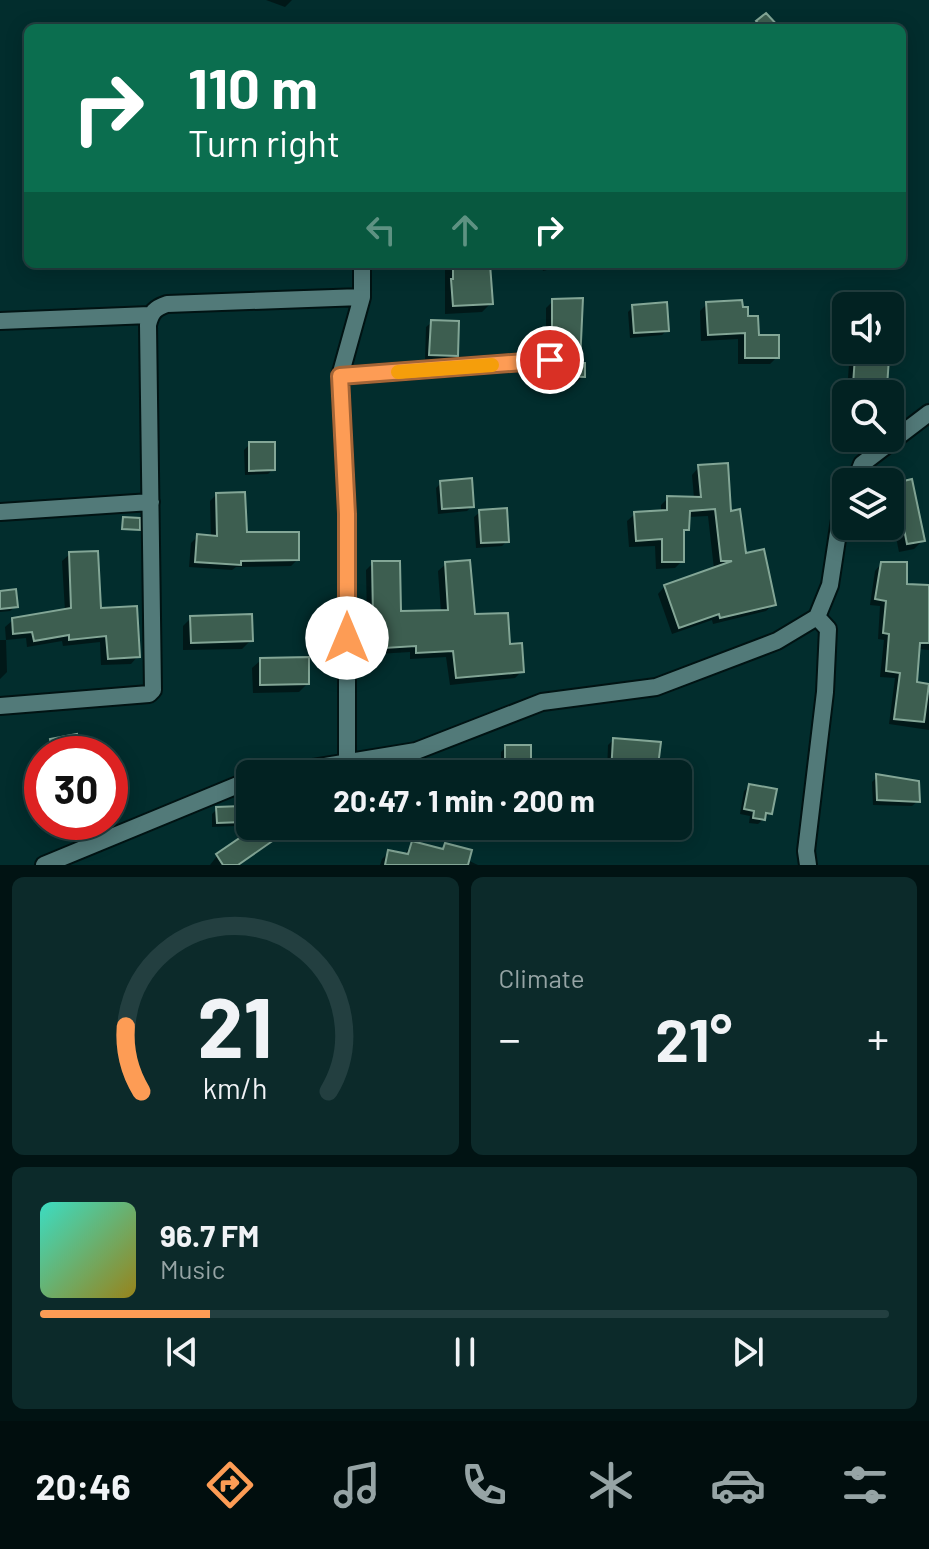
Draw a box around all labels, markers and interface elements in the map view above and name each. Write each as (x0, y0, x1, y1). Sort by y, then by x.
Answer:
text: 110 m (188, 53, 318, 120)
icon: right (56, 56, 160, 160)
text: Turn right (188, 121, 340, 164)
icon: left (359, 208, 403, 252)
icon: ahead (443, 208, 487, 252)
icon: right (527, 208, 571, 252)
map controls (832, 292, 904, 540)
button: sound (832, 292, 904, 364)
pin (516, 326, 584, 394)
icon: arrive (528, 338, 572, 382)
button: search (832, 380, 904, 452)
button: layers (832, 468, 904, 540)
position arrow (305, 596, 389, 680)
speed limit sign: 30 (24, 736, 128, 840)
text: 20:47 · 1 min · 200 m (333, 782, 595, 818)
text: Climate (499, 962, 585, 993)
text: 21 (197, 975, 273, 1075)
text: 21° (655, 1002, 732, 1074)
text: − (499, 1011, 521, 1064)
text: + (867, 1011, 889, 1064)
text: km/h (203, 1070, 268, 1105)
text: 96.7 FM (160, 1217, 259, 1253)
text: Music (160, 1253, 225, 1284)
icon: previous (160, 1330, 204, 1374)
icon: pause (443, 1330, 487, 1374)
icon: next (726, 1330, 770, 1374)
icon: directions (202, 1457, 258, 1513)
icon: music (329, 1457, 385, 1513)
icon: phone (456, 1457, 512, 1513)
icon: climate (583, 1457, 639, 1513)
icon: car (710, 1457, 766, 1513)
icon: filters (837, 1457, 893, 1513)
text: 20:46 (36, 1464, 130, 1507)

